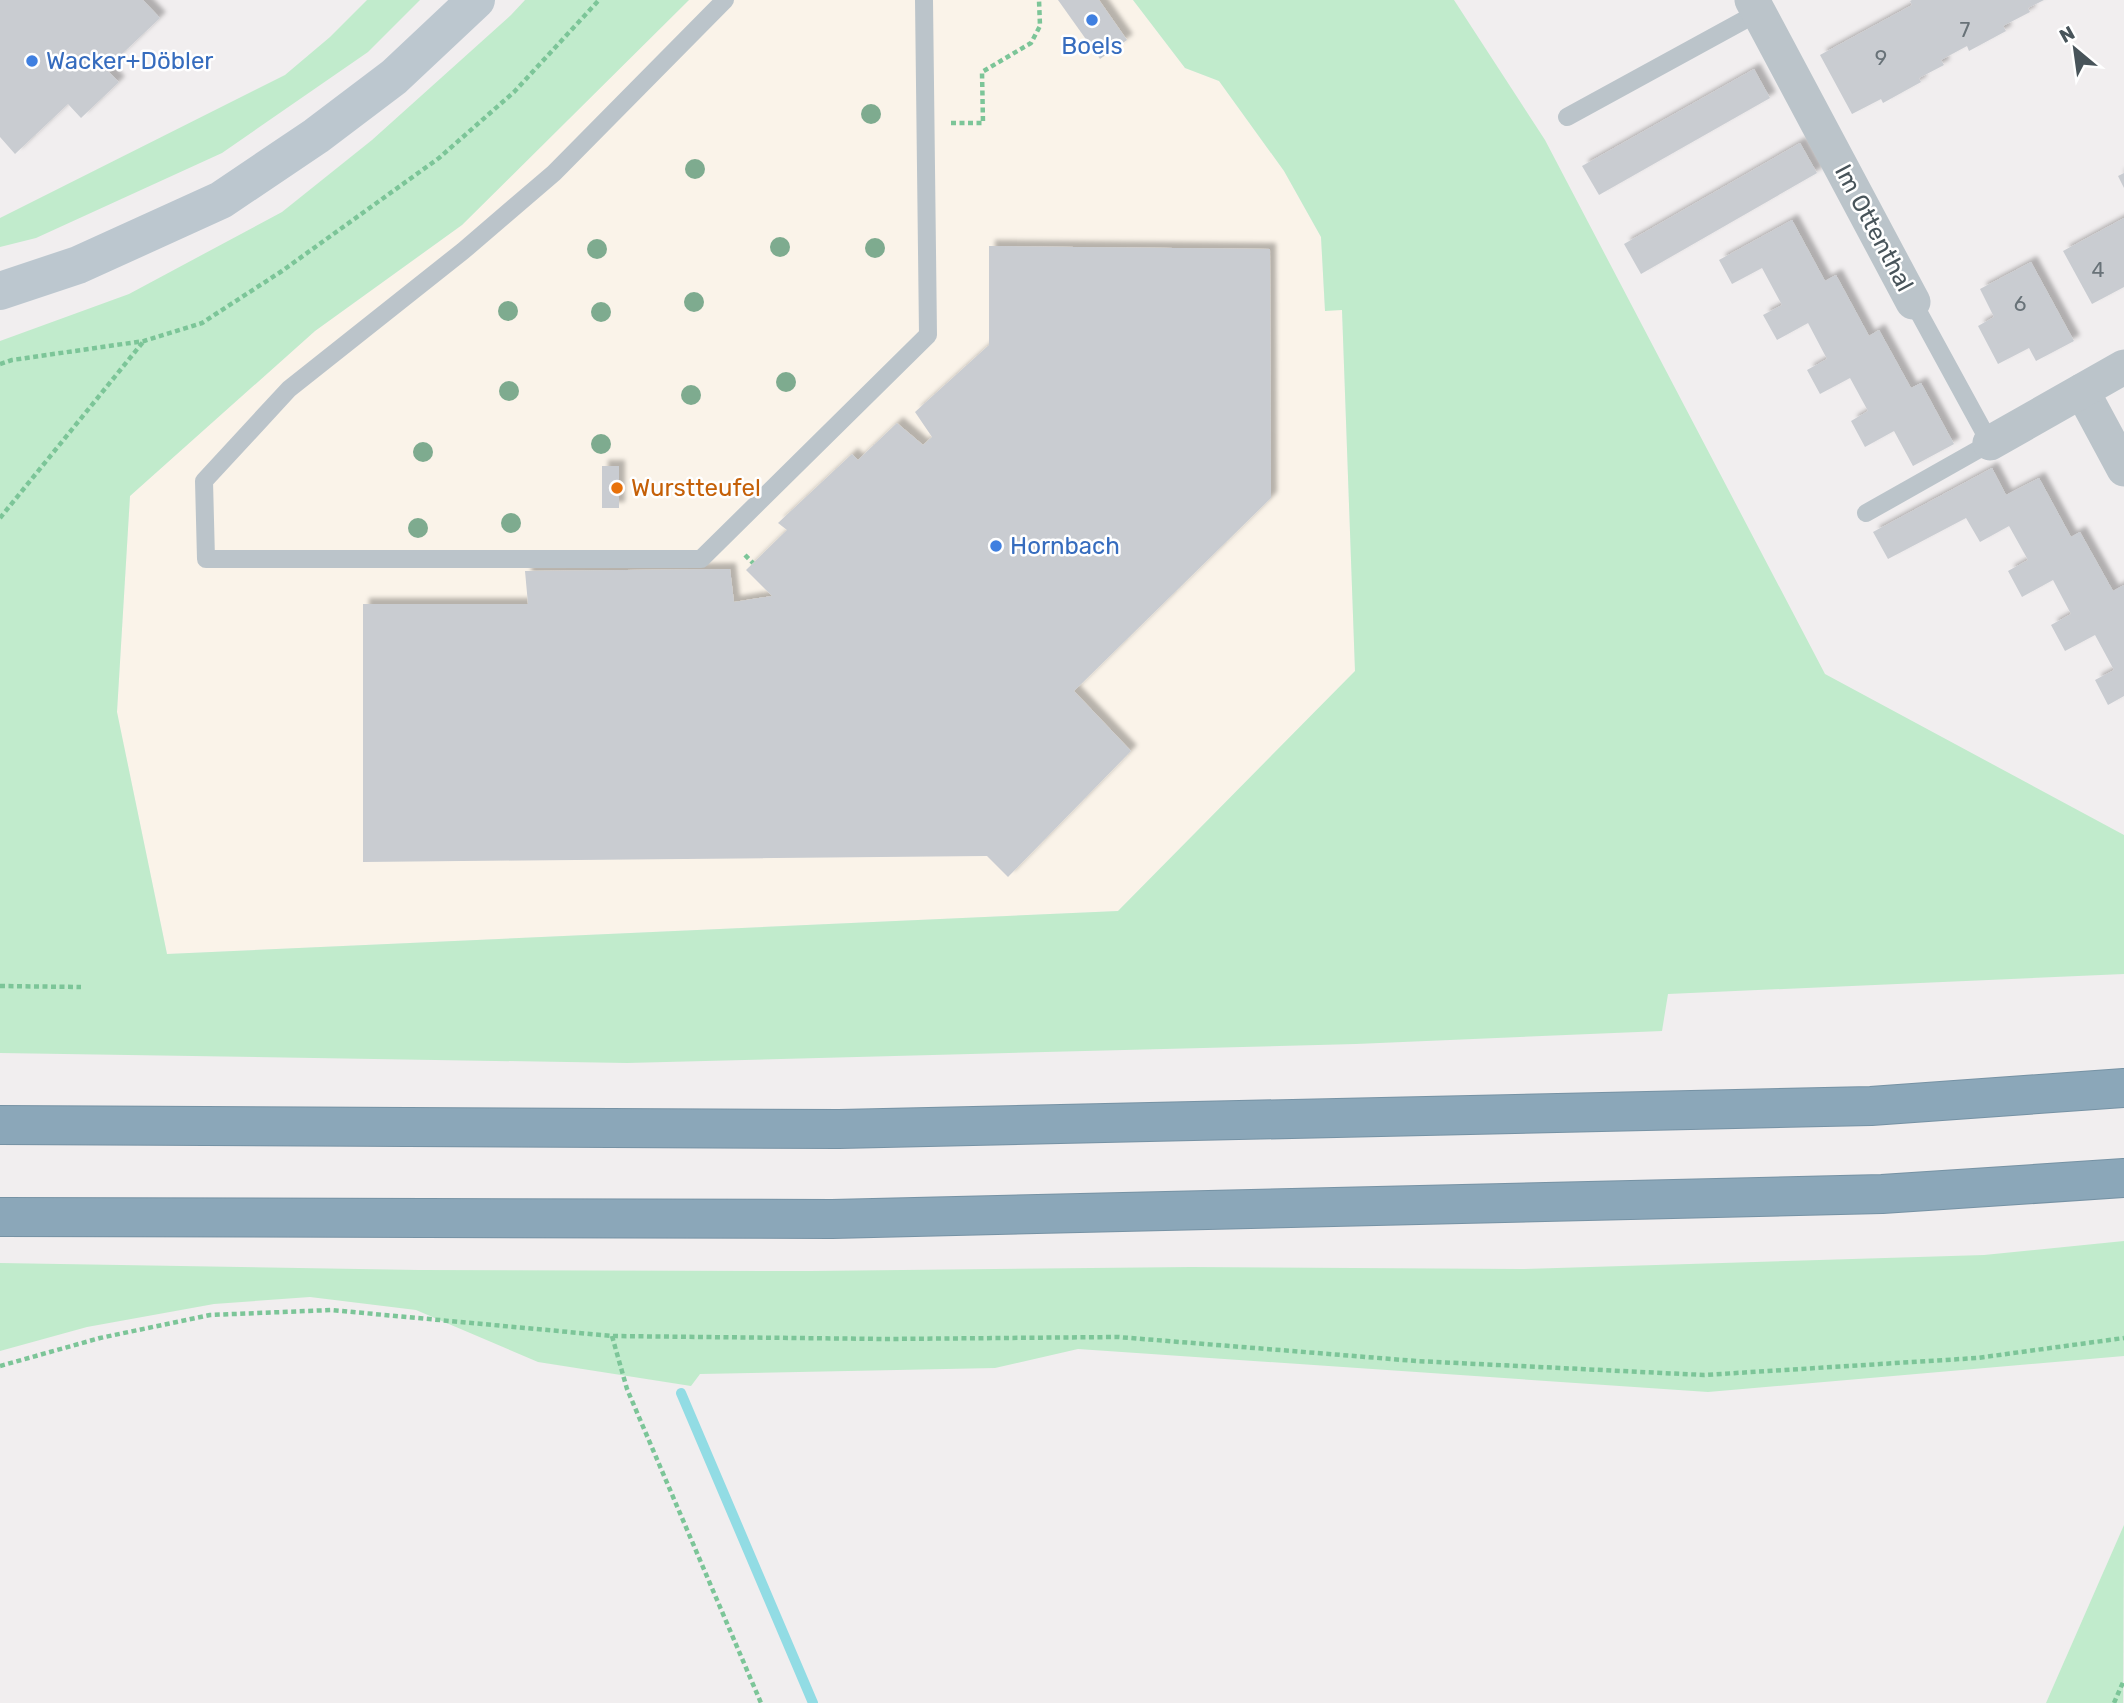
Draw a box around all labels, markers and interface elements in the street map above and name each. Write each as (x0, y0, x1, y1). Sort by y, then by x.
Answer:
marker: Boels (1084, 12, 1100, 28)
north arrow (2040, 14, 2110, 84)
house number: 7 (1960, 17, 1971, 42)
text: N (2055, 21, 2079, 48)
place label: Boels (1061, 32, 1123, 60)
house number: 9 (1875, 45, 1887, 70)
place label: Wacker+Döbler (46, 47, 213, 75)
marker: Wacker+Döbler (24, 53, 40, 69)
street label: Im Ottenthal (1829, 160, 1919, 296)
house number: 4 (2091, 257, 2105, 282)
house number: 6 (2014, 291, 2026, 316)
place label: Wurstteufel (631, 474, 761, 502)
marker: Wurstteufel (609, 480, 625, 496)
place label: Hornbach (1010, 532, 1120, 560)
marker: Hornbach (988, 538, 1004, 554)

